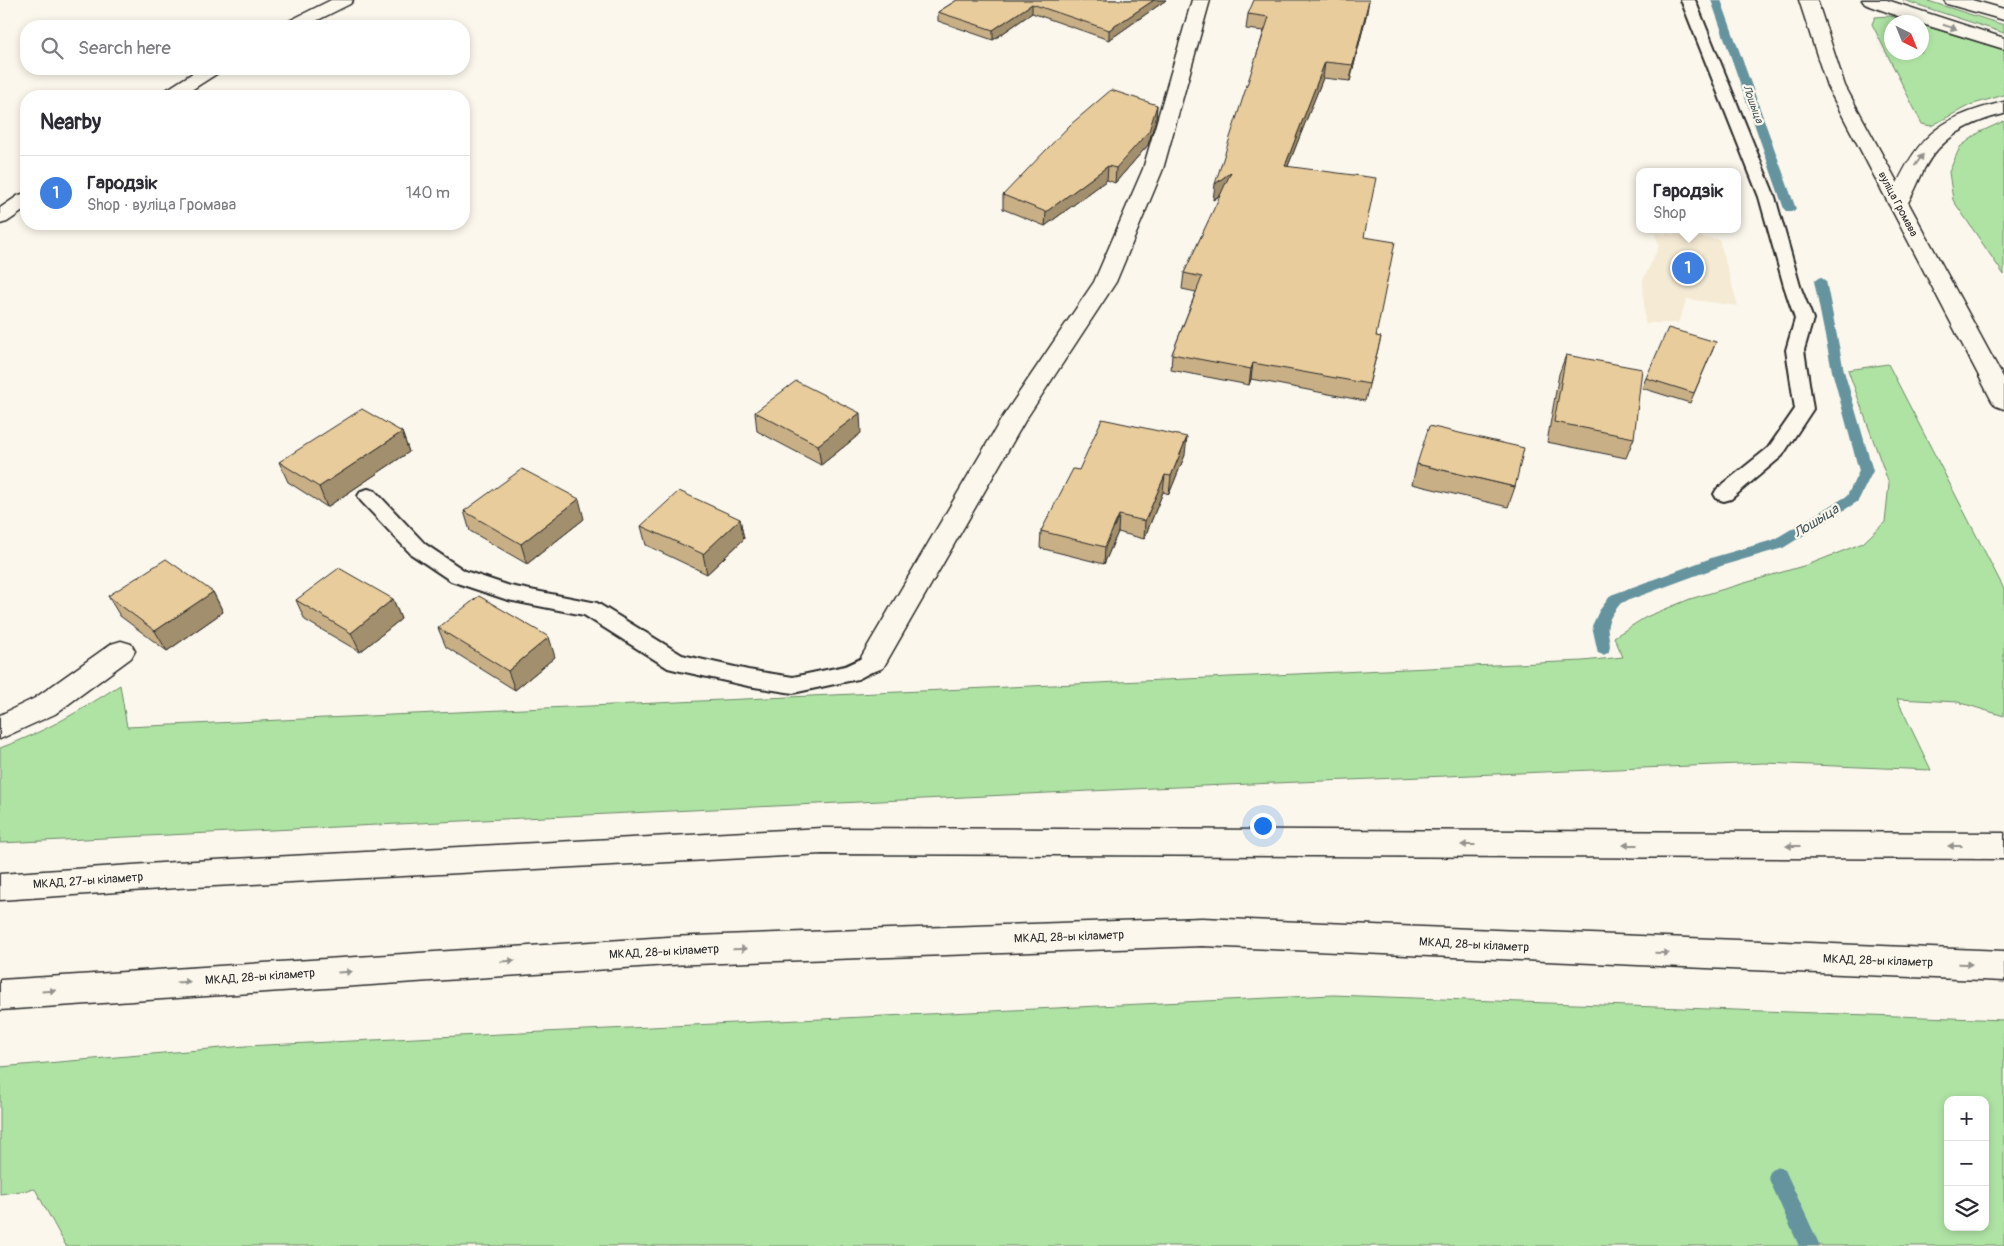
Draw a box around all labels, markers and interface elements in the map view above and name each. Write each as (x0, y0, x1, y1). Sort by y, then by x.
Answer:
north arrow (1884, 15, 1929, 60)
search box (20, 20, 470, 75)
one-way arrow (1943, 24, 1958, 32)
icon: search (38, 34, 66, 62)
text: Search here (78, 36, 171, 60)
water label: Лошыца (1740, 83, 1766, 126)
text: Nearby (40, 109, 101, 136)
one-way arrow (1914, 153, 1924, 166)
popup (1636, 168, 1741, 233)
street label: вуліца Громава (1875, 169, 1921, 239)
text: Гародзік (87, 171, 158, 195)
text: Гародзік (1653, 179, 1724, 203)
text: 1 (53, 183, 59, 203)
text: 140 m (406, 183, 450, 203)
text: Shop · вуліца Громава (87, 195, 236, 215)
text: Shop (1653, 203, 1686, 223)
pin: 1 (1672, 249, 1704, 287)
water label: Лошыца (1790, 500, 1843, 541)
your location (1250, 813, 1276, 839)
one-way arrow (1460, 841, 1476, 849)
one-way arrow (1622, 841, 1638, 849)
one-way arrow (1785, 842, 1801, 850)
one-way arrow (1947, 842, 1963, 850)
street label: МКАД, 27-ы кіламетр (32, 870, 144, 892)
street label: МКАД, 28-ы кіламетр (1014, 928, 1125, 946)
street label: МКАД, 28-ы кіламетр (1419, 935, 1530, 955)
street label: МКАД, 28-ы кіламетр (609, 942, 720, 962)
one-way arrow (732, 944, 748, 952)
one-way arrow (1655, 949, 1671, 957)
street label: МКАД, 28-ы кіламетр (1823, 952, 1934, 970)
one-way arrow (500, 957, 516, 965)
one-way arrow (1957, 961, 1973, 969)
street label: МКАД, 28-ы кіламетр (205, 966, 316, 988)
one-way arrow (338, 967, 354, 975)
one-way arrow (175, 978, 191, 986)
one-way arrow (41, 987, 57, 995)
map controls (1944, 1096, 1989, 1231)
button: + (1944, 1096, 1989, 1141)
button: − (1944, 1141, 1989, 1186)
button: layers (1944, 1186, 1989, 1231)

